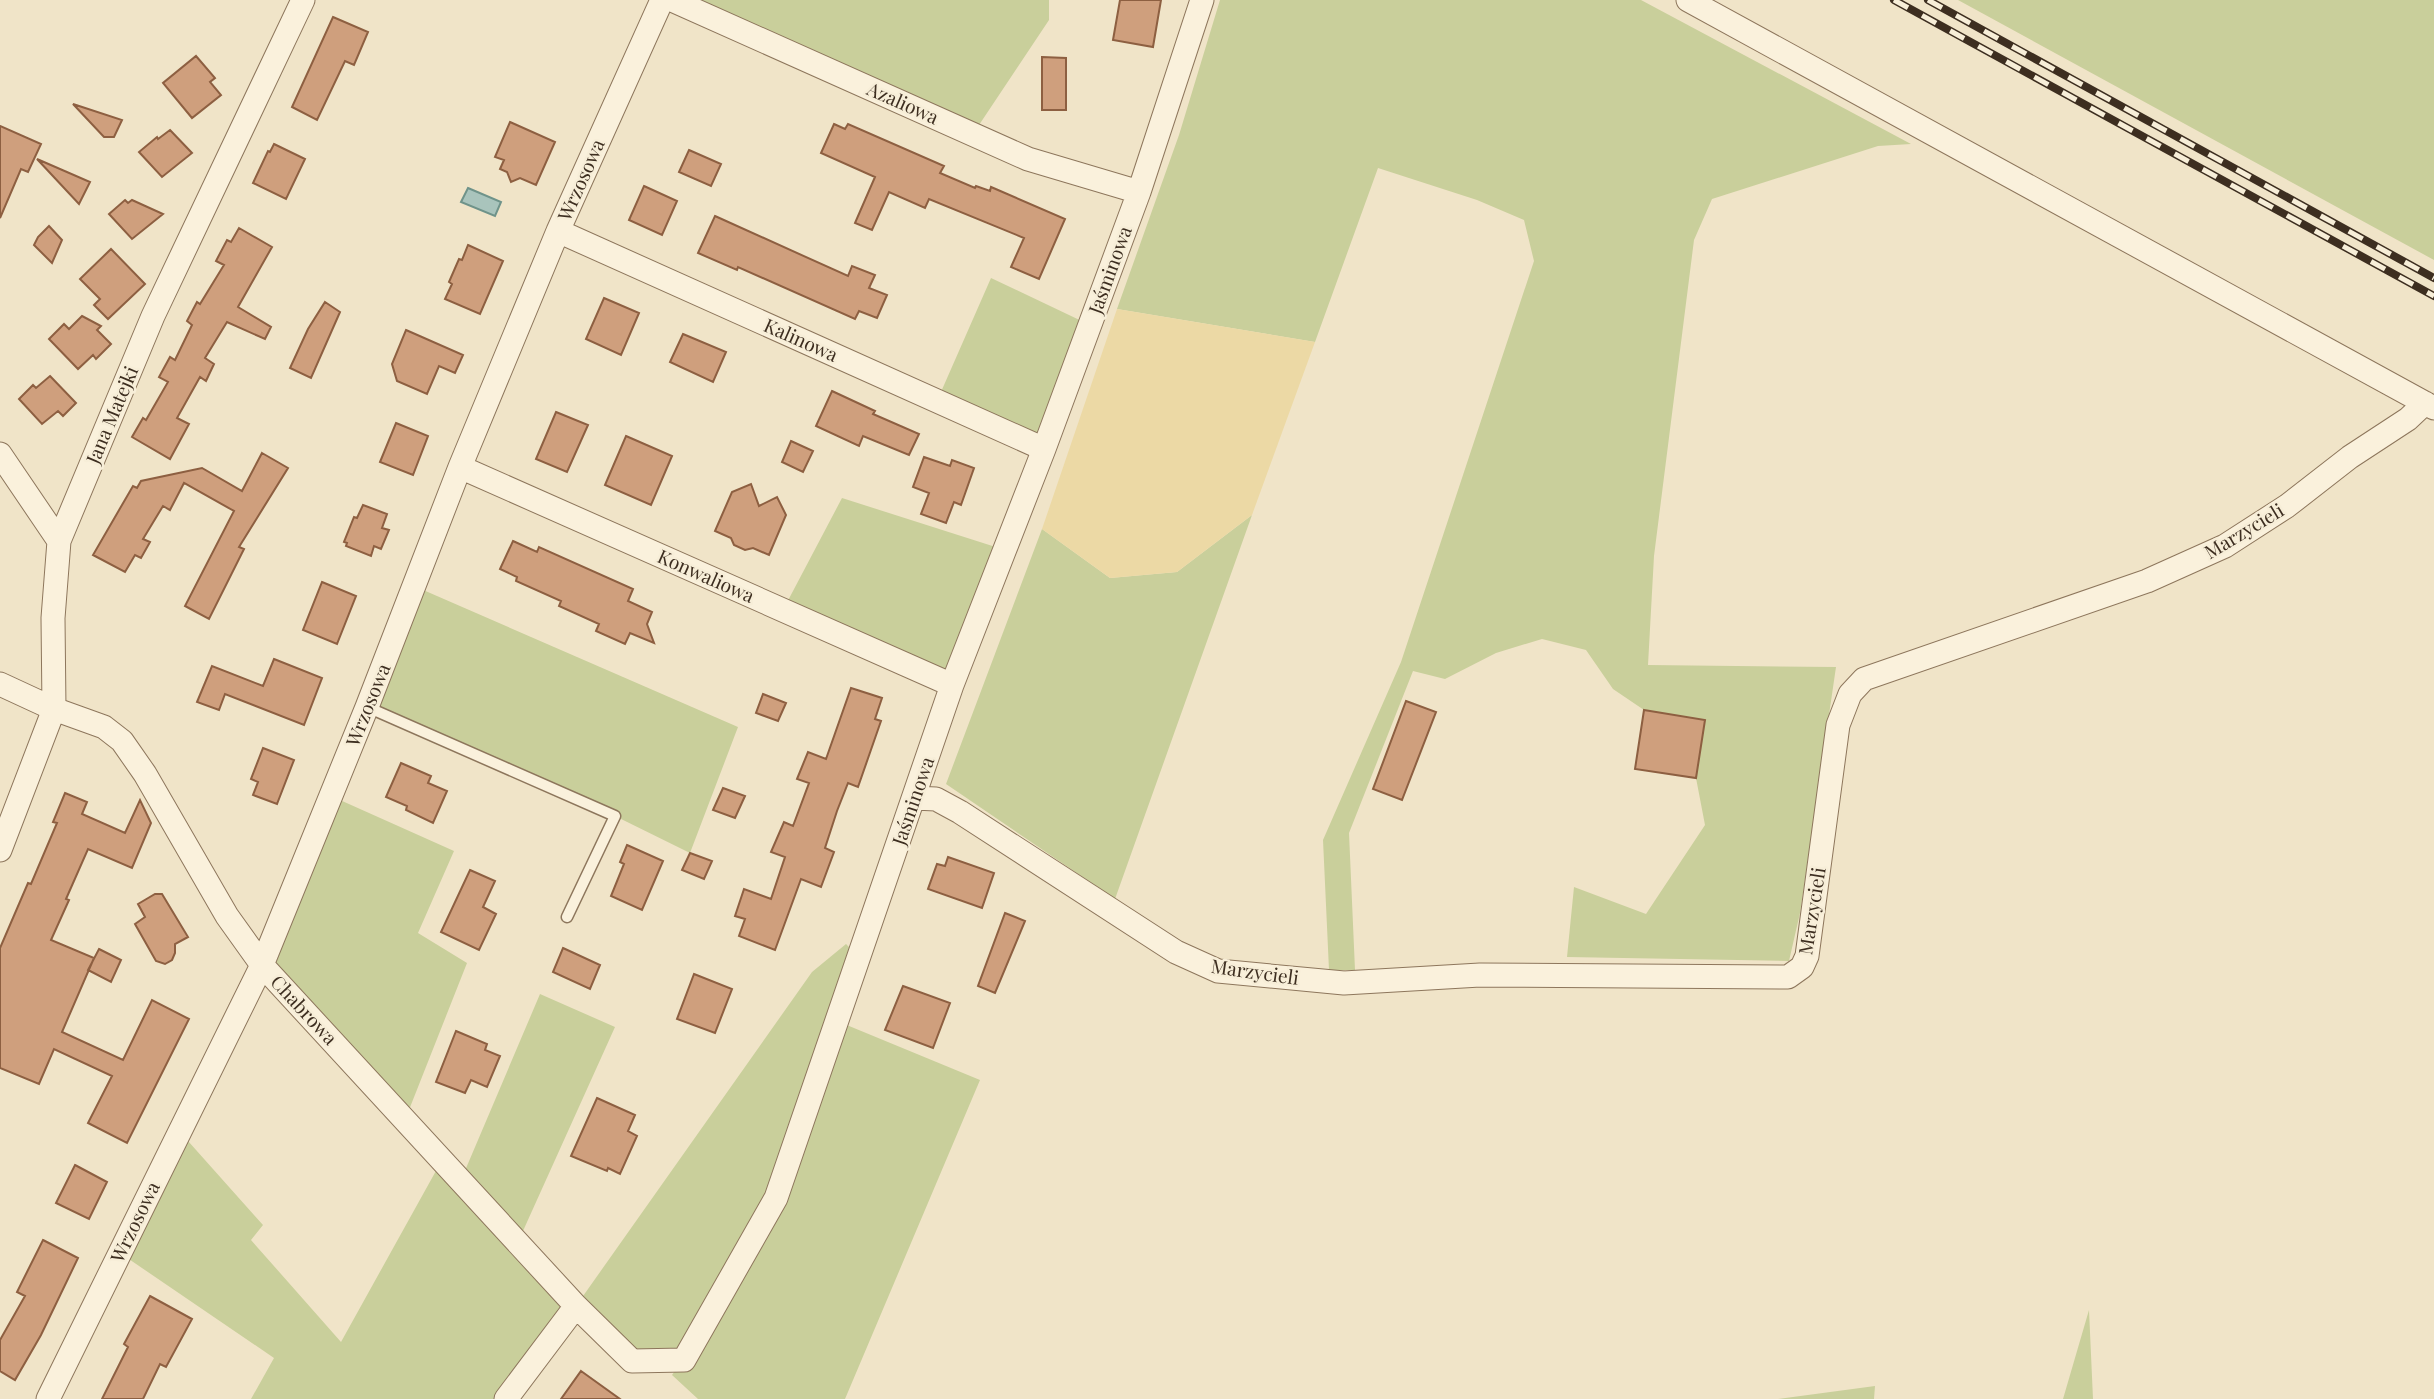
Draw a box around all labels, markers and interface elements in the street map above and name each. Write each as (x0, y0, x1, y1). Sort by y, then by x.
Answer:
street label: Azaliowa (863, 74, 944, 130)
street label: Wrzosowa (550, 134, 610, 226)
street label: Jaśminowa (1081, 222, 1137, 318)
street label: Kalinowa (760, 311, 843, 367)
street label: Jana Matejki (78, 361, 144, 468)
street label: Marzycieli (2199, 496, 2288, 564)
street label: Konwaliowa (654, 542, 759, 608)
street label: Wrzosowa (338, 659, 396, 751)
street label: Jaśminowa (884, 753, 939, 849)
street label: Marzycieli (1791, 865, 1831, 956)
street label: Marzycieli (1210, 952, 1301, 990)
street label: Chabrowa (266, 969, 344, 1050)
street label: Wrzosowa (103, 1176, 165, 1267)

